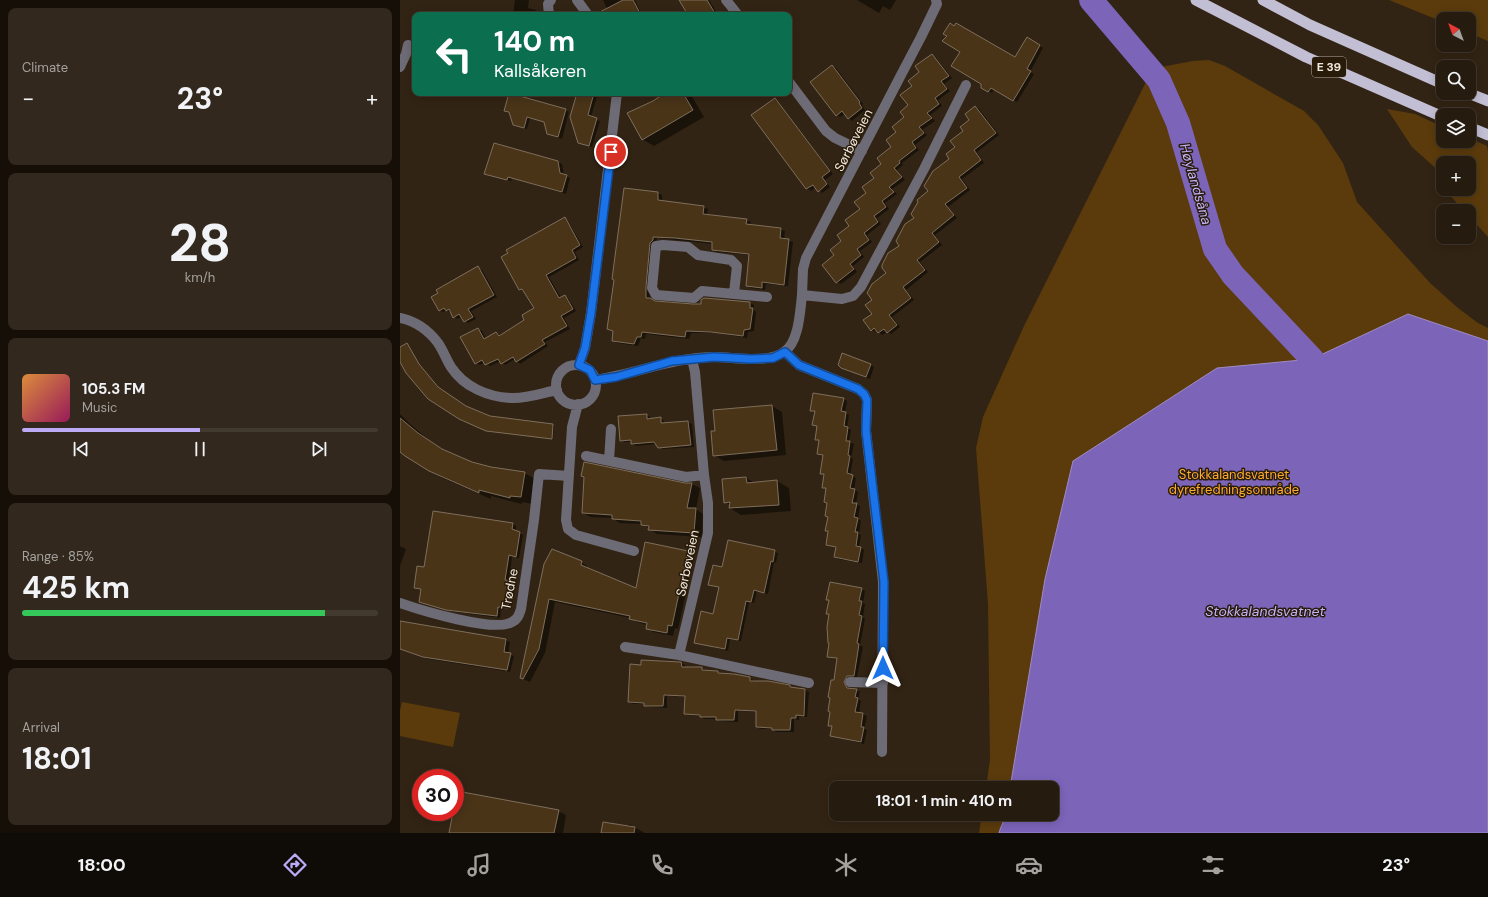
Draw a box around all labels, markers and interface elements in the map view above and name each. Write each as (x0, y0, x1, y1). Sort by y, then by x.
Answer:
north arrow (1436, 12, 1476, 52)
map controls (1436, 12, 1476, 244)
text: 140 m (494, 23, 575, 60)
icon: left (428, 28, 480, 80)
road number: E 39 (1312, 57, 1346, 77)
text: Climate (22, 59, 68, 76)
text: Kallsåkeren (494, 59, 586, 83)
button: search (1436, 60, 1476, 100)
text: 23° (177, 79, 223, 118)
text: − (22, 84, 34, 113)
text: + (366, 84, 378, 113)
street label: Sørbøveien (831, 106, 876, 174)
button: layers (1436, 108, 1476, 148)
pin (594, 135, 628, 169)
icon: arrive (600, 141, 622, 163)
water label: Høylandsåna (1176, 141, 1216, 227)
button: + (1436, 156, 1476, 196)
button: − (1436, 204, 1476, 244)
text: 28 (169, 209, 231, 277)
text: km/h (185, 269, 215, 286)
text: 105.3 FM (82, 379, 145, 399)
text: Music (82, 399, 117, 416)
icon: previous (70, 438, 92, 460)
icon: pause (189, 438, 211, 460)
icon: next (308, 438, 330, 460)
park label: Stokkalandsvatnet dyrefredningsområde (1169, 466, 1299, 498)
street label: Sørbøveien (672, 528, 703, 598)
text: Range · 85% (22, 548, 94, 565)
street label: Trødne (497, 567, 522, 611)
text: 425 km (22, 568, 130, 607)
water label: Stokkalandsvatnet (1205, 602, 1325, 620)
position arrow (862, 647, 904, 689)
text: Arrival (22, 719, 60, 736)
text: 18:01 (22, 739, 92, 778)
speed limit sign: 30 (412, 769, 464, 821)
text: 18:01 · 1 min · 410 m (876, 791, 1012, 811)
icon: directions (281, 851, 309, 879)
icon: music (465, 851, 493, 879)
icon: phone (648, 851, 676, 879)
icon: climate (832, 851, 860, 879)
icon: car (1015, 851, 1043, 879)
icon: filters (1199, 851, 1227, 879)
text: 18:00 (78, 853, 126, 877)
text: 23° (1382, 853, 1410, 877)

